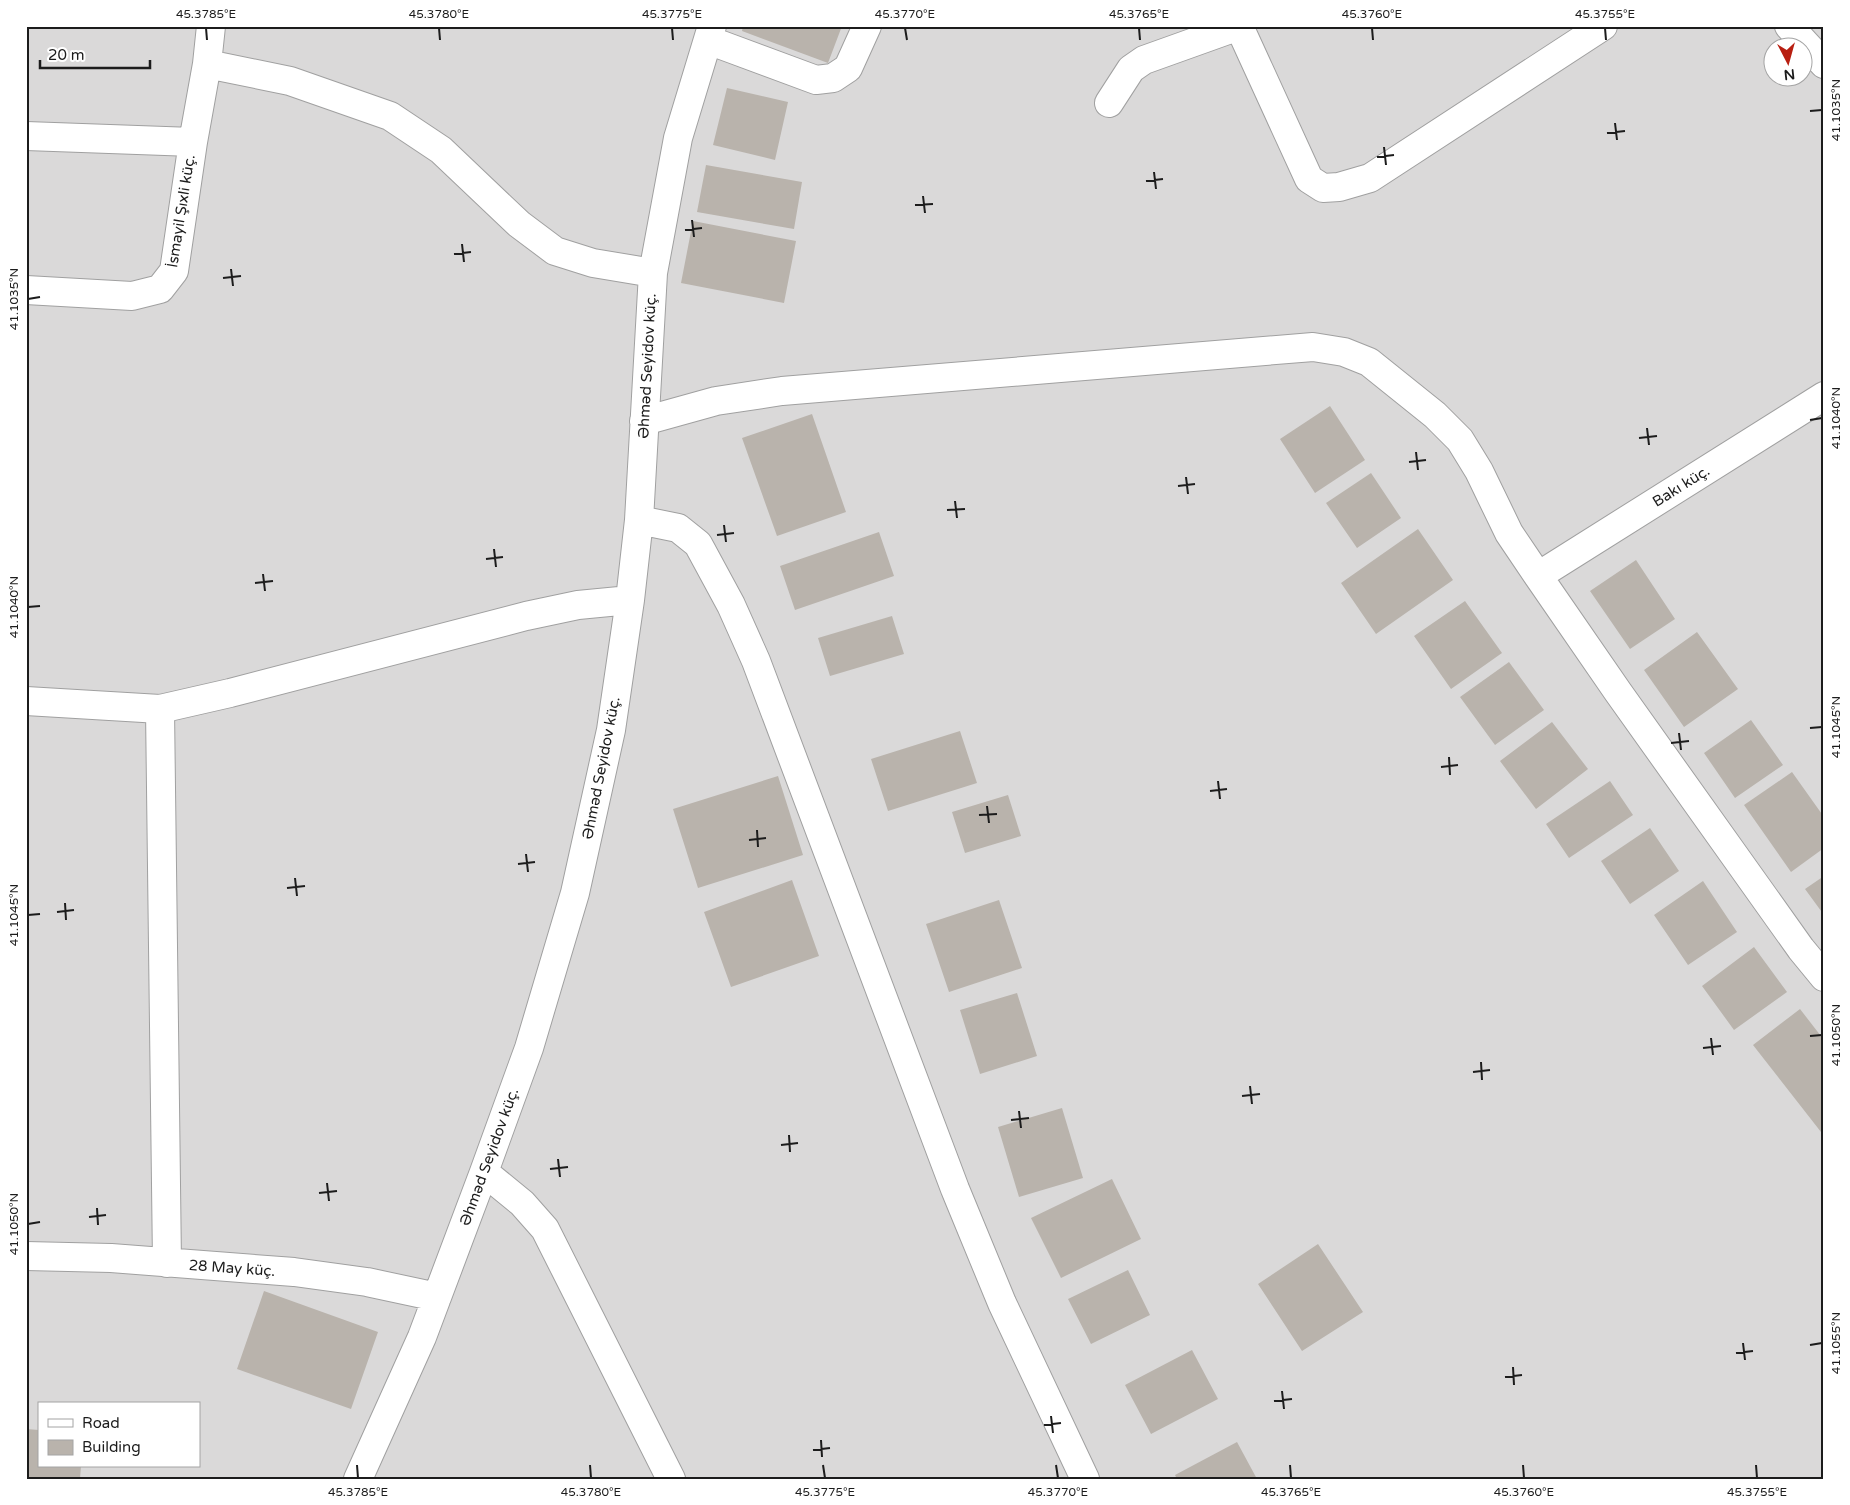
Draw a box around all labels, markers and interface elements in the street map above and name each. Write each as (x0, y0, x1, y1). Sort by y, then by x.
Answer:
text: 45.3785°E (176, 7, 236, 21)
text: 45.3780°E (409, 7, 470, 21)
text: 45.3775°E (642, 7, 702, 21)
text: 45.3770°E (875, 7, 936, 21)
text: 45.3765°E (1109, 7, 1169, 21)
text: 45.3760°E (1342, 7, 1403, 21)
text: 45.3755°E (1575, 7, 1635, 21)
scale bar (40, 38, 150, 70)
north arrow (1762, 38, 1812, 88)
text: 20 m (48, 46, 85, 64)
text: N (1783, 65, 1796, 83)
text: 41.1035°N (1829, 79, 1843, 141)
street label: İsmayil Şıxli küç. (163, 153, 199, 269)
text: 41.1035°N (7, 268, 21, 330)
street label: Əhməd Seyidov küç. (634, 293, 660, 439)
text: 41.1040°N (1829, 387, 1843, 449)
street label: Bakı küç. (1649, 461, 1713, 511)
text: 41.1040°N (7, 576, 21, 638)
street label: Əhməd Seyidov küç. (578, 695, 624, 841)
text: 41.1045°N (1829, 696, 1843, 758)
text: 41.1045°N (7, 884, 21, 946)
text: 41.1050°N (1829, 1004, 1843, 1066)
street label: Əhməd Seyidov küç. (456, 1086, 522, 1228)
text: 41.1050°N (7, 1193, 21, 1255)
street label: 28 May küç. (188, 1256, 276, 1280)
text: 41.1055°N (1829, 1312, 1843, 1374)
legend (38, 1402, 200, 1468)
text: Road (82, 1414, 120, 1432)
text: Building (82, 1438, 141, 1456)
text: 45.3785°E (328, 1485, 388, 1499)
text: 45.3780°E (561, 1485, 622, 1499)
text: 45.3775°E (795, 1485, 855, 1499)
text: 45.3770°E (1028, 1485, 1089, 1499)
text: 45.3765°E (1261, 1485, 1321, 1499)
text: 45.3760°E (1494, 1485, 1555, 1499)
text: 45.3755°E (1727, 1485, 1787, 1499)

